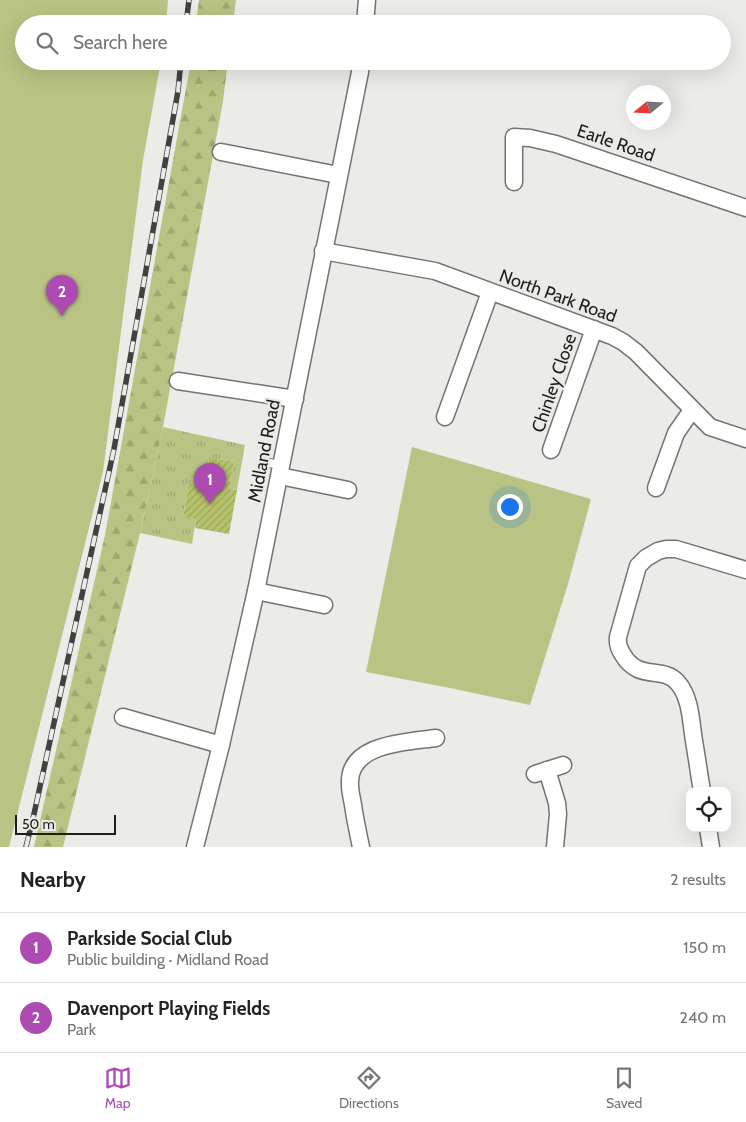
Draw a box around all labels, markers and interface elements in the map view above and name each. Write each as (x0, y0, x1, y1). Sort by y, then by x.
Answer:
search box (15, 15, 731, 70)
icon: search (33, 29, 61, 57)
text: Search here (73, 31, 167, 54)
north arrow (626, 85, 671, 130)
street label: Earle Road (574, 119, 658, 167)
street label: North Park Road (496, 265, 620, 327)
pin: 2 (46, 275, 78, 316)
street label: Chinley Close (527, 331, 581, 435)
street label: Midland Road (243, 398, 285, 504)
pin: 1 (194, 463, 226, 504)
your location (497, 494, 523, 520)
map controls (686, 787, 731, 832)
button: locate (686, 787, 731, 832)
scale bar (15, 812, 116, 835)
text: 50 m (22, 815, 55, 833)
text: Nearby (20, 867, 86, 892)
text: 2 results (670, 870, 726, 889)
text: Parkside Social Club (67, 927, 232, 950)
text: 1 (33, 938, 39, 957)
text: 150 m (683, 938, 726, 957)
text: Public building · Midland Road (67, 950, 269, 969)
text: Davenport Playing Fields (67, 997, 270, 1020)
text: 2 (32, 1008, 40, 1027)
text: 240 m (680, 1008, 726, 1027)
text: Park (67, 1020, 96, 1039)
tab: Map (104, 1064, 132, 1112)
tab: Directions (339, 1064, 399, 1112)
tab: Saved (606, 1064, 642, 1112)

